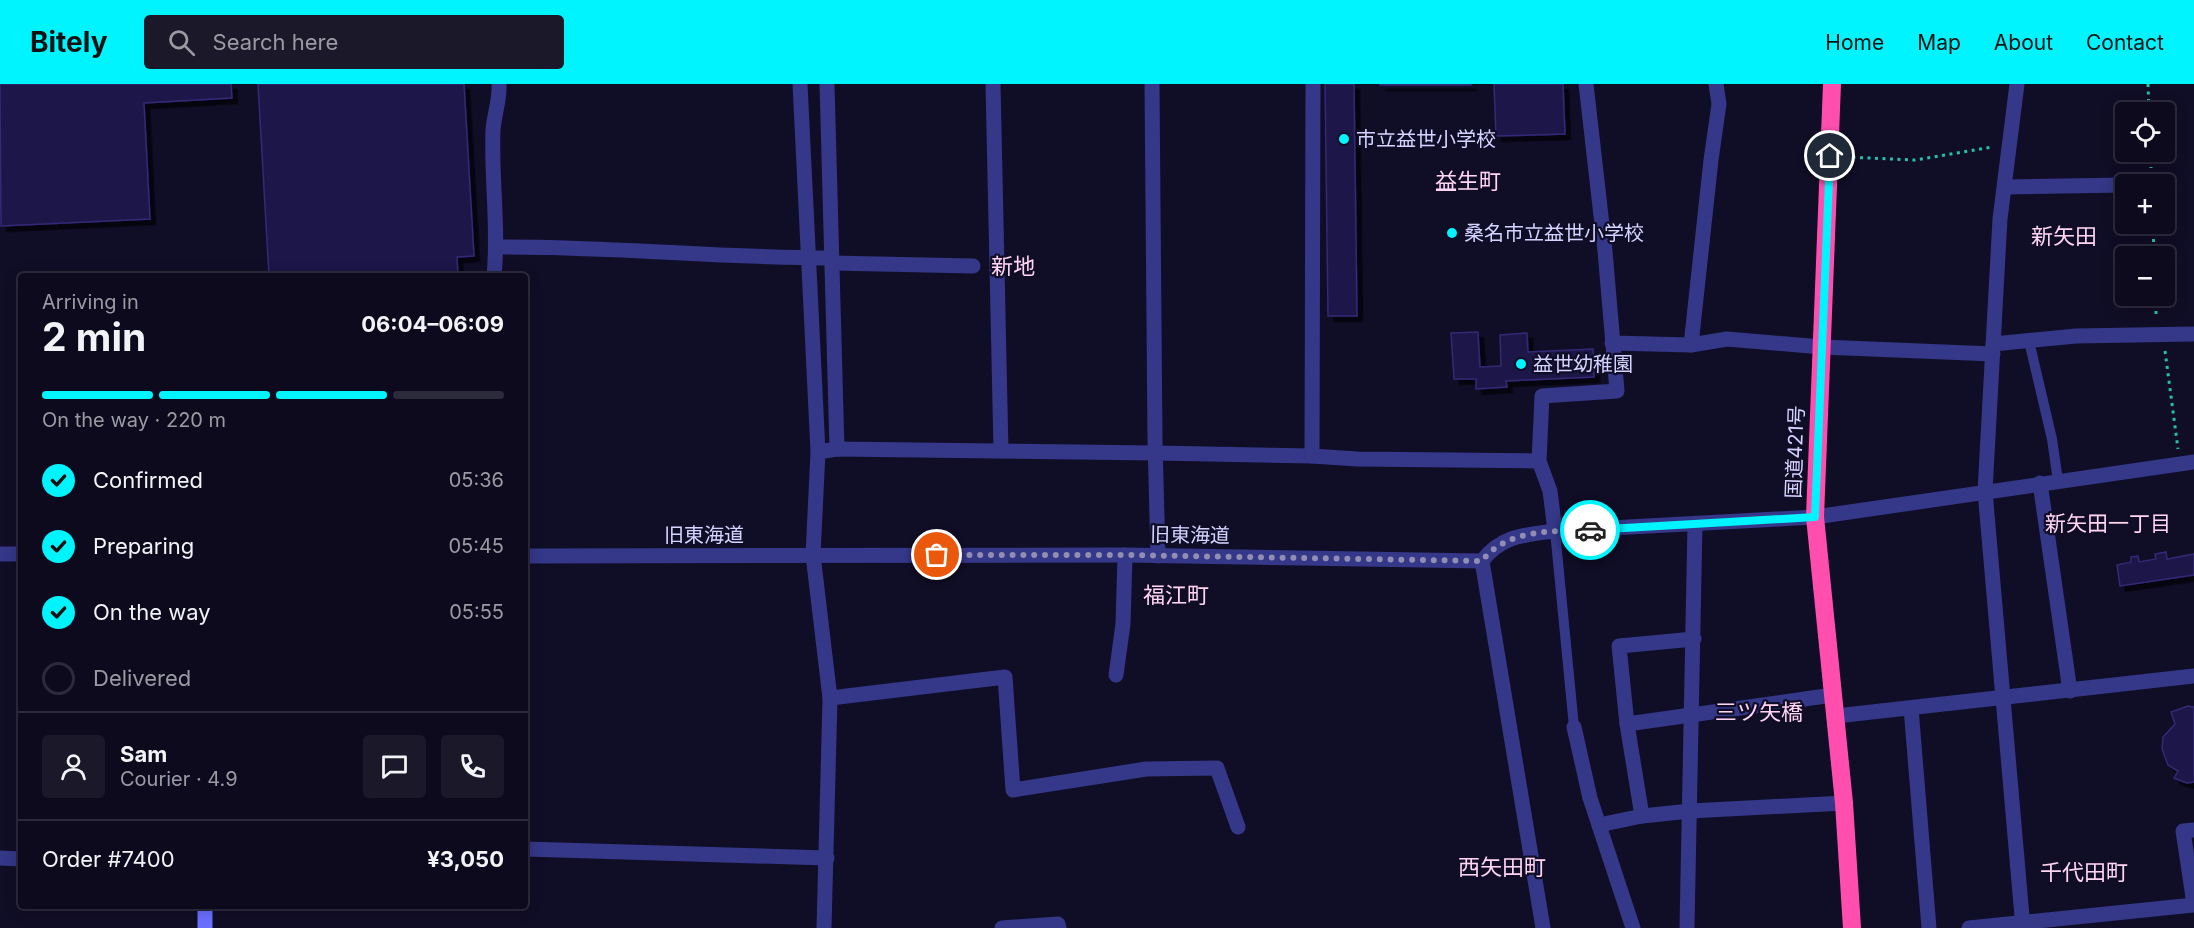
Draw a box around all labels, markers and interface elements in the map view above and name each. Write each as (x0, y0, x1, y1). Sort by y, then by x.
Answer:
search box (144, 15, 564, 69)
text: Bitely (30, 25, 108, 59)
icon: search (165, 26, 198, 59)
text: Search here (213, 29, 338, 55)
text: Home (1825, 30, 1884, 55)
text: Map (1917, 30, 1961, 55)
text: About (1994, 30, 2053, 55)
text: Contact (2086, 30, 2164, 55)
map controls (2115, 102, 2175, 306)
button: locate (2115, 102, 2175, 162)
place label: 市立益世小学校 (1356, 127, 1496, 151)
pin (1804, 130, 1855, 181)
marker: 市立益世小学校 (1337, 132, 1351, 146)
icon: home (1813, 139, 1846, 172)
district label: 益生町 (1435, 168, 1501, 194)
button: + (2115, 174, 2175, 234)
place label: 桑名市立益世小学校 (1464, 221, 1644, 245)
district label: 新矢田 (2031, 223, 2097, 249)
marker: 桑名市立益世小学校 (1445, 226, 1459, 240)
button: − (2115, 246, 2175, 306)
district label: 新地 (991, 253, 1035, 279)
text: Arriving in (42, 290, 139, 314)
text: 06:04–06:09 (361, 311, 504, 337)
text: 2 min (42, 313, 146, 360)
place label: 益世幼稚園 (1533, 352, 1633, 376)
marker: 益世幼稚園 (1514, 357, 1528, 371)
street label: 国道421号 (1781, 405, 1809, 499)
text: On the way · 220 m (42, 408, 226, 432)
icon: check (42, 464, 75, 497)
text: Confirmed (93, 467, 203, 493)
text: 05:36 (449, 468, 504, 492)
courier (1560, 500, 1620, 560)
district label: 新矢田一丁目 (2045, 511, 2171, 536)
icon: car (1574, 514, 1607, 547)
street label: 旧東海道 (1150, 522, 1230, 548)
street label: 旧東海道 (664, 523, 744, 547)
pin (911, 529, 962, 580)
icon: check (42, 530, 75, 563)
text: Preparing (93, 533, 194, 559)
text: 05:45 (448, 534, 504, 558)
icon: bag (920, 538, 953, 571)
district label: 福江町 (1143, 582, 1209, 608)
icon: check (42, 596, 75, 629)
text: On the way (93, 599, 211, 625)
text: 05:55 (449, 600, 504, 624)
text: Delivered (93, 665, 191, 691)
district label: 三ツ矢橋 (1715, 699, 1803, 725)
button: person (42, 735, 105, 798)
button: chat (363, 735, 426, 798)
button: phone (441, 735, 504, 798)
text: Sam (120, 741, 167, 767)
text: Courier · 4.9 (120, 767, 238, 791)
text: Order #7400 (42, 846, 175, 872)
text: ¥3,050 (427, 846, 504, 872)
district label: 西矢田町 (1458, 854, 1546, 880)
district label: 千代田町 (2040, 859, 2128, 885)

